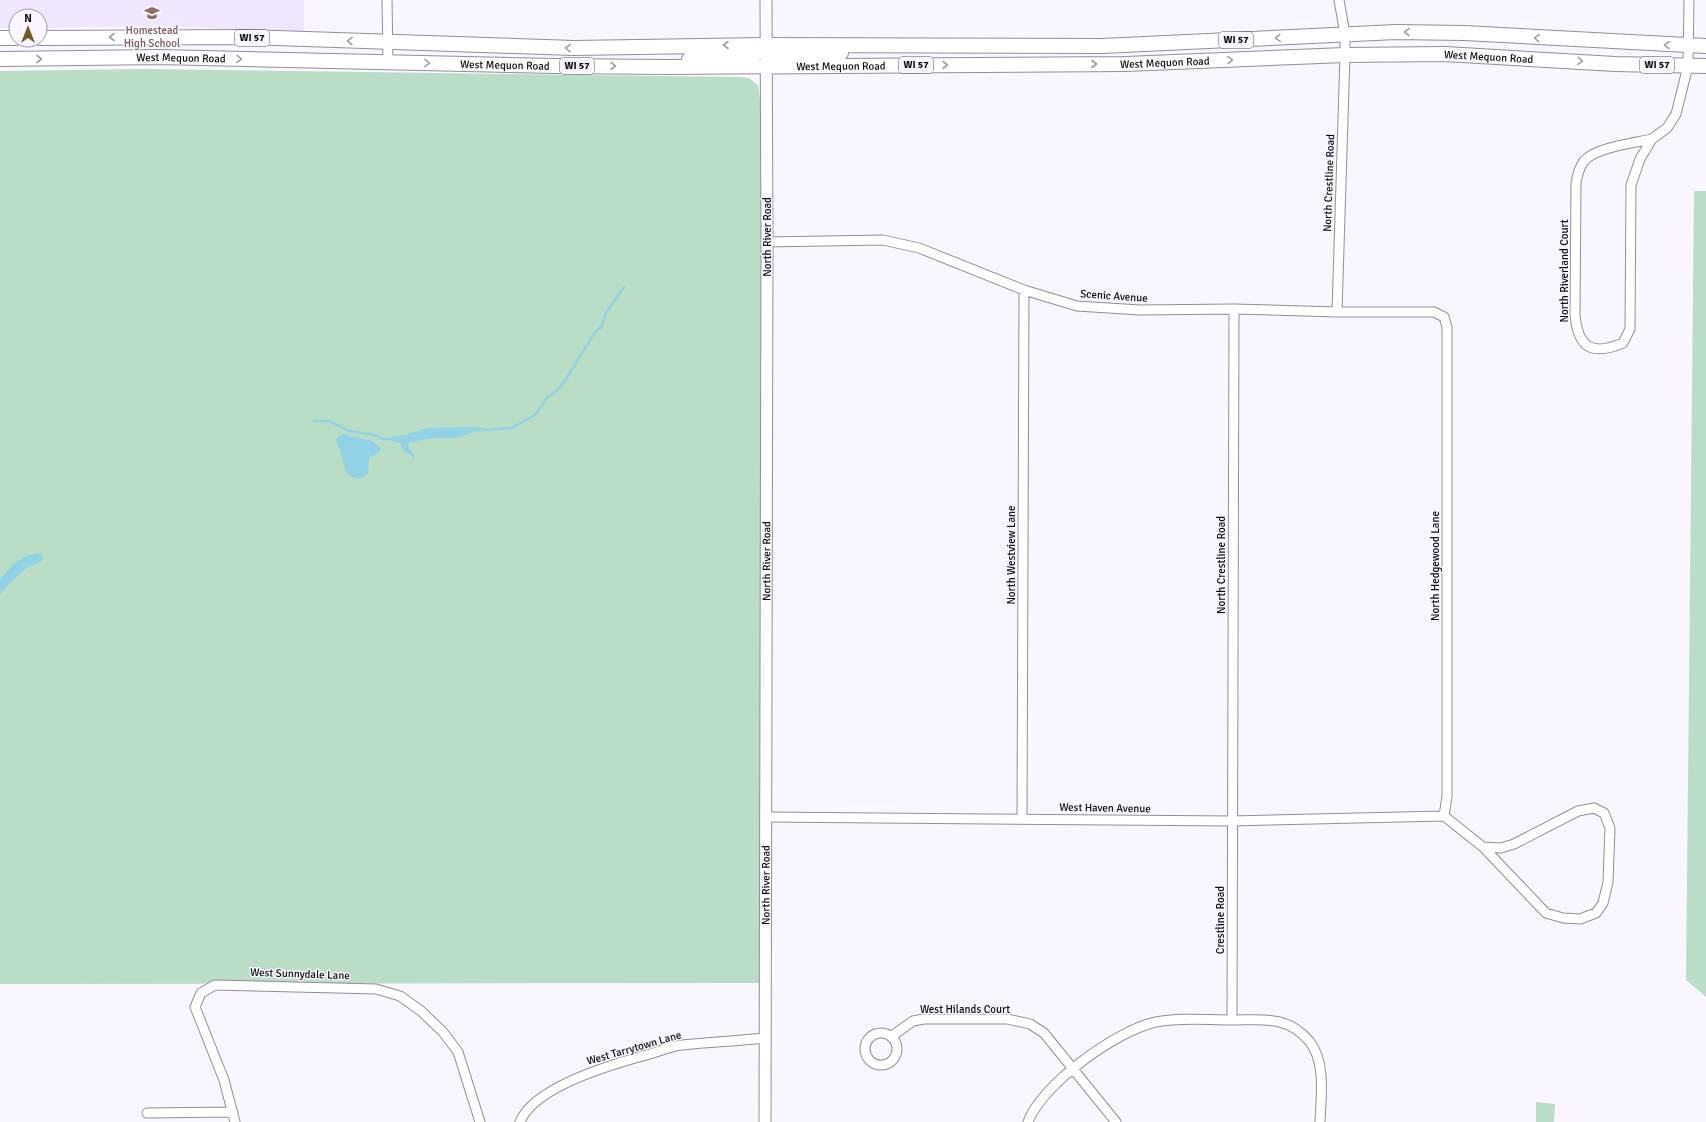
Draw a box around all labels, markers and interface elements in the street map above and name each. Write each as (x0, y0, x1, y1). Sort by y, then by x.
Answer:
school or university icon: Homestead High School (143, 4, 161, 22)
north arrow (8, 8, 48, 48)
text: N (24, 12, 32, 25)
place label: Homestead High School (124, 24, 180, 50)
one-way arrow (1404, 28, 1410, 36)
road number: WI 57 (235, 30, 269, 46)
road number: WI 57 (1219, 32, 1253, 48)
one-way arrow (109, 33, 115, 41)
one-way arrow (1275, 33, 1281, 42)
one-way arrow (1534, 34, 1540, 43)
one-way arrow (347, 37, 353, 45)
one-way arrow (1664, 40, 1670, 49)
one-way arrow (723, 41, 729, 49)
one-way arrow (565, 43, 571, 52)
street label: West Mequon Road (1444, 47, 1534, 66)
street label: West Mequon Road (136, 50, 226, 65)
street label: West Mequon Road (1120, 54, 1210, 71)
one-way arrow (36, 55, 42, 63)
one-way arrow (236, 55, 242, 63)
one-way arrow (1227, 56, 1233, 65)
street label: West Mequon Road (460, 57, 550, 72)
road number: WI 57 (899, 57, 933, 73)
one-way arrow (1577, 57, 1583, 66)
road number: WI 57 (1640, 57, 1674, 73)
road number: WI 57 (560, 58, 594, 74)
one-way arrow (424, 59, 430, 68)
street label: West Mequon Road (796, 59, 886, 73)
one-way arrow (1091, 60, 1097, 68)
one-way arrow (942, 61, 948, 69)
one-way arrow (610, 62, 616, 70)
street label: North Crestline Road (1321, 134, 1337, 232)
street label: North River Road (761, 197, 774, 277)
street label: North Riverland Court (1558, 219, 1571, 323)
street label: Scenic Avenue (1080, 287, 1148, 305)
street label: North Westview Lane (1005, 505, 1018, 605)
street label: North Hedgewood Lane (1429, 511, 1442, 621)
street label: North Crestline Road (1215, 516, 1228, 614)
street label: North River Road (760, 521, 773, 601)
street label: West Haven Avenue (1059, 801, 1151, 815)
street label: North River Road (759, 845, 772, 925)
street label: Crestline Road (1214, 886, 1227, 954)
street label: West Sunnydale Lane (250, 966, 350, 982)
street label: West Hilands Court (920, 1003, 1010, 1016)
street label: West Tarrytown Lane (585, 1028, 683, 1068)

